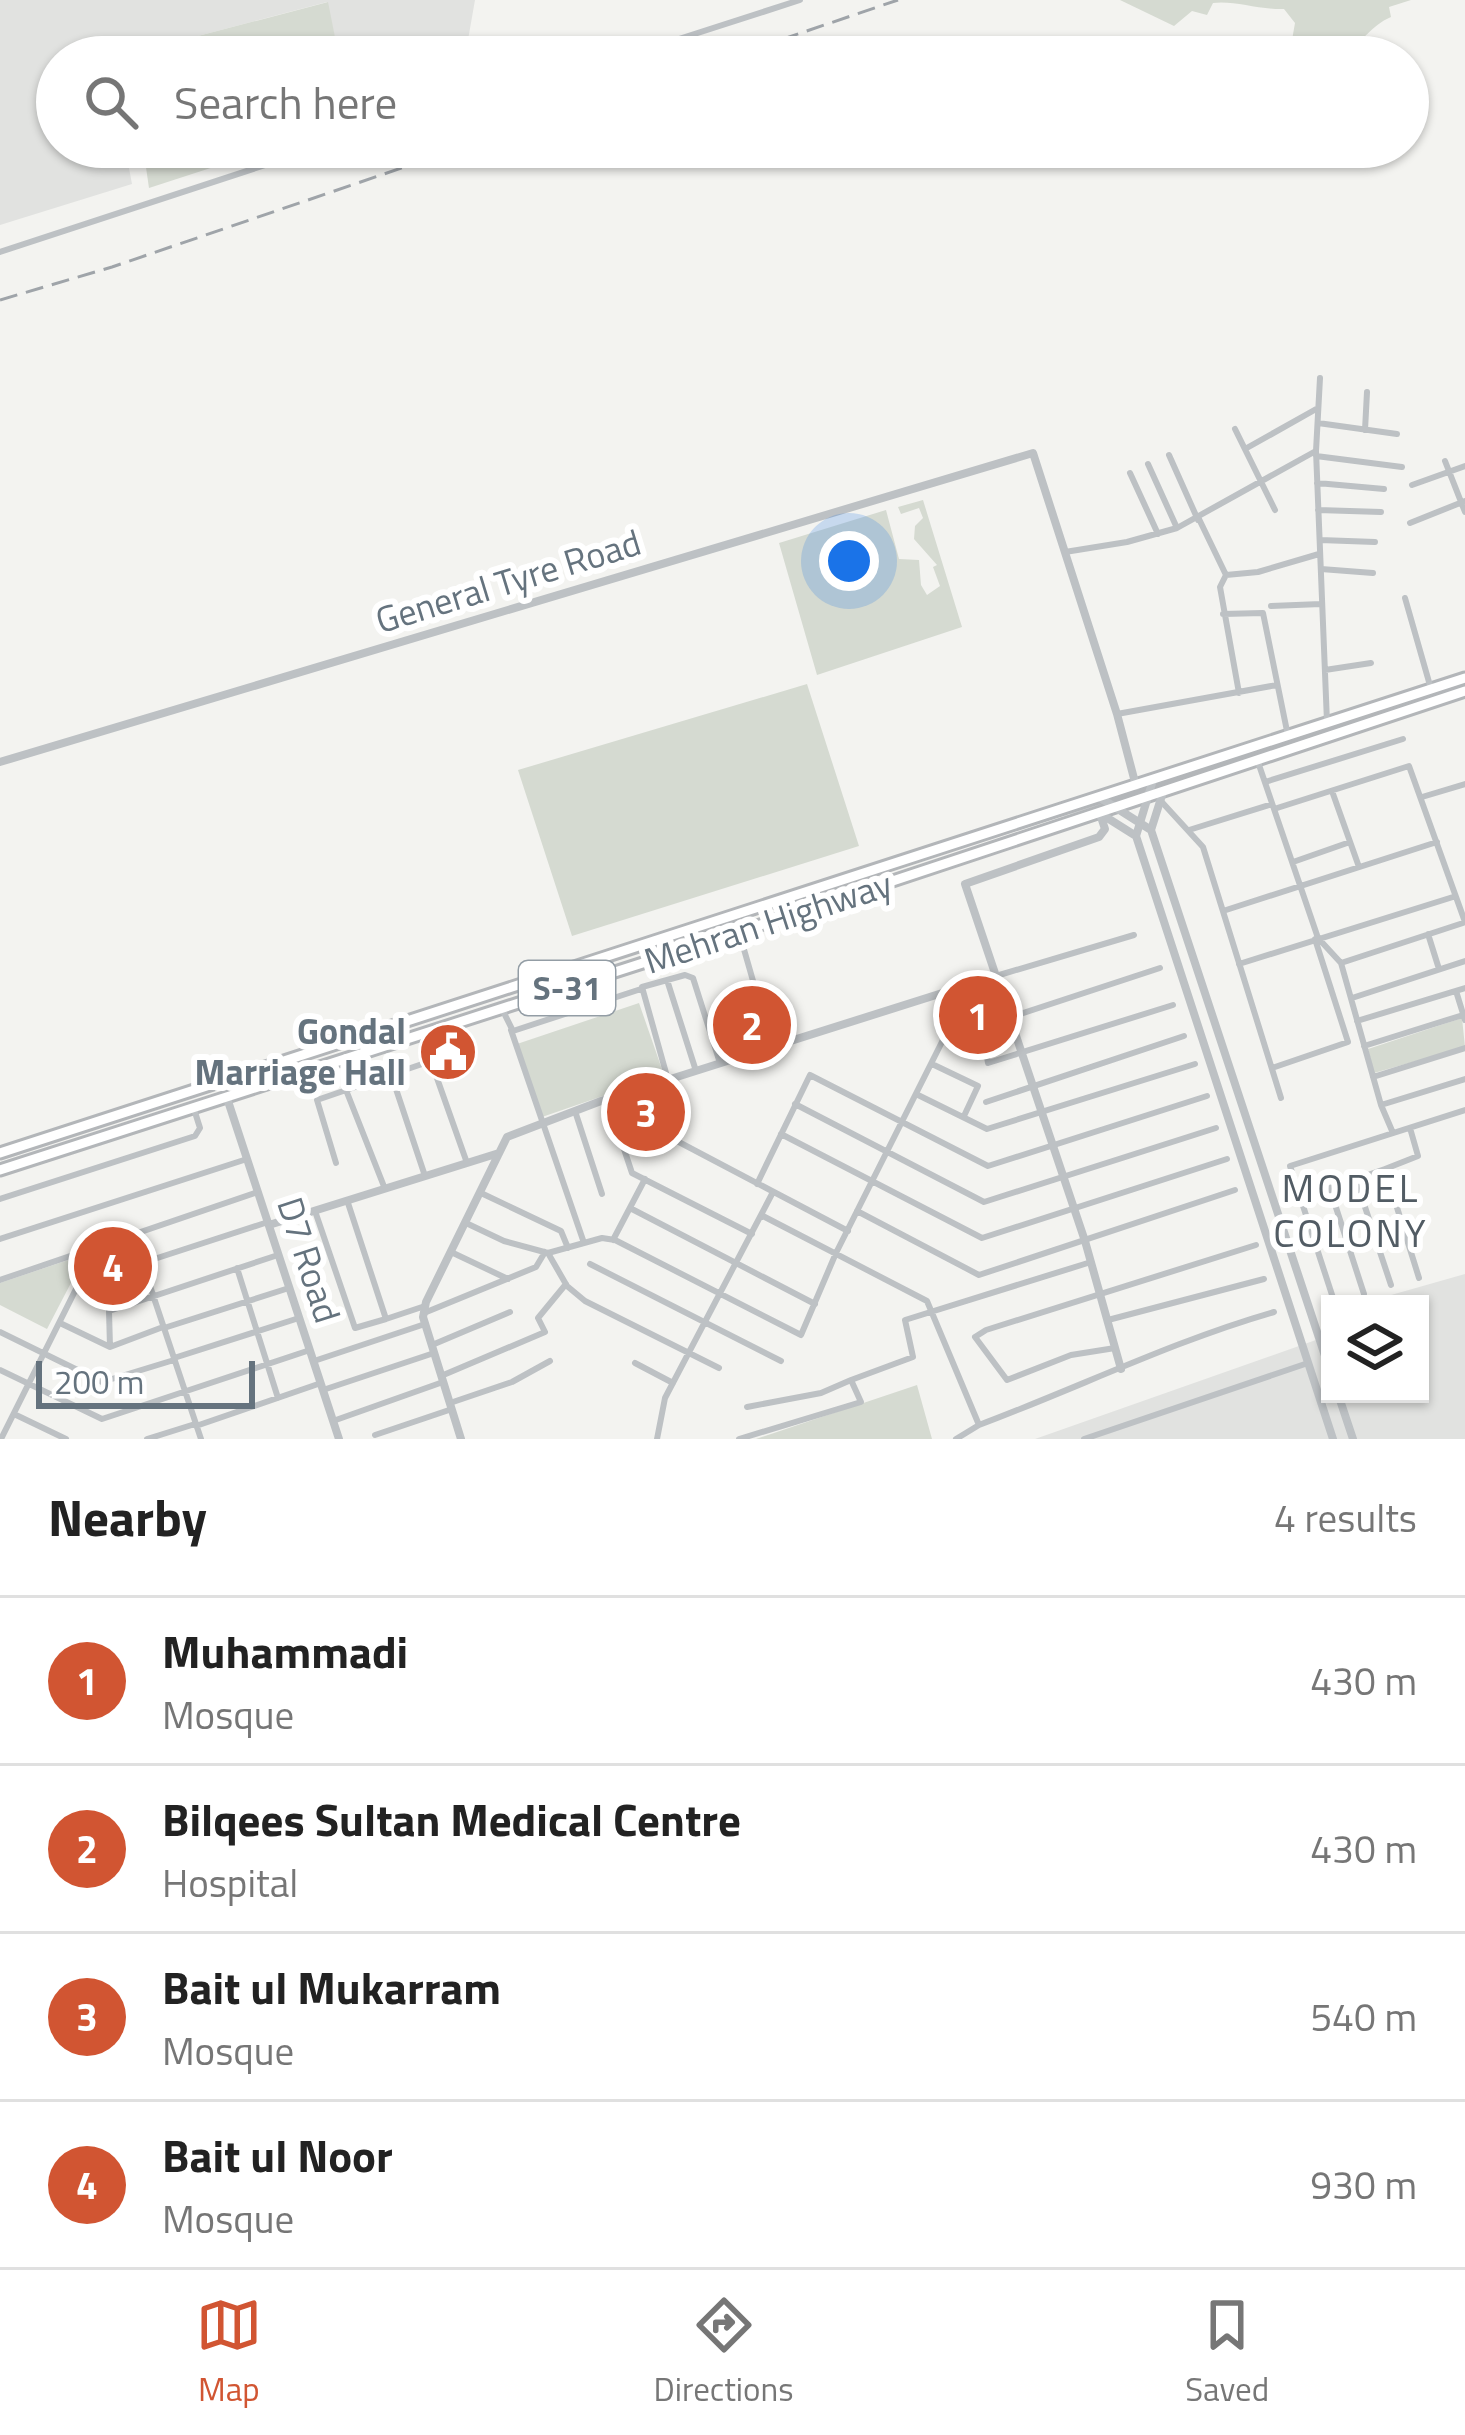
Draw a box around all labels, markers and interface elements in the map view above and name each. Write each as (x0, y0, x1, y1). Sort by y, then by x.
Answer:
search box (36, 36, 1429, 168)
text: Search here (174, 68, 397, 136)
icon: search (78, 69, 144, 135)
street label: General Tyre Road (369, 514, 647, 647)
your location (819, 531, 879, 591)
street label: Mehran Highway (637, 856, 899, 987)
road number: S-31 (519, 961, 615, 1015)
pin: 1 (939, 970, 1017, 1060)
pin: 2 (713, 980, 791, 1070)
place label: Gondal Marriage Hall (195, 1003, 406, 1099)
public building icon: Gondal Marriage Hall (417, 1021, 479, 1083)
pin: 3 (607, 1067, 685, 1157)
district label: MODEL COLONY (1273, 1158, 1429, 1262)
street label: D7 Road (263, 1190, 356, 1330)
pin: 4 (74, 1221, 152, 1311)
map controls (1321, 1295, 1429, 1403)
button: layers (1321, 1295, 1429, 1403)
scale bar (36, 1355, 255, 1408)
text: 200 m (54, 1357, 144, 1407)
text: Nearby (48, 1478, 207, 1556)
text: 4 results (1274, 1488, 1417, 1547)
text: Muhammadi (162, 1617, 408, 1685)
text: 1 (76, 1651, 98, 1710)
text: 430 m (1310, 1651, 1417, 1710)
text: Mosque (162, 1685, 294, 1744)
text: Bilqees Sultan Medical Centre (162, 1785, 741, 1853)
text: 2 (76, 1819, 98, 1878)
text: 430 m (1310, 1819, 1417, 1878)
text: Hospital (162, 1853, 298, 1912)
text: Bait ul Mukarram (162, 1953, 501, 2021)
text: 3 (76, 1987, 98, 2046)
text: 540 m (1310, 1987, 1417, 2046)
text: Mosque (162, 2021, 294, 2080)
text: Bait ul Noor (162, 2121, 393, 2189)
text: 4 (76, 2155, 98, 2214)
text: 930 m (1310, 2155, 1417, 2214)
text: Mosque (162, 2189, 294, 2248)
tab: Map (196, 2292, 262, 2414)
tab: Directions (654, 2292, 793, 2414)
tab: Saved (1185, 2292, 1269, 2414)

